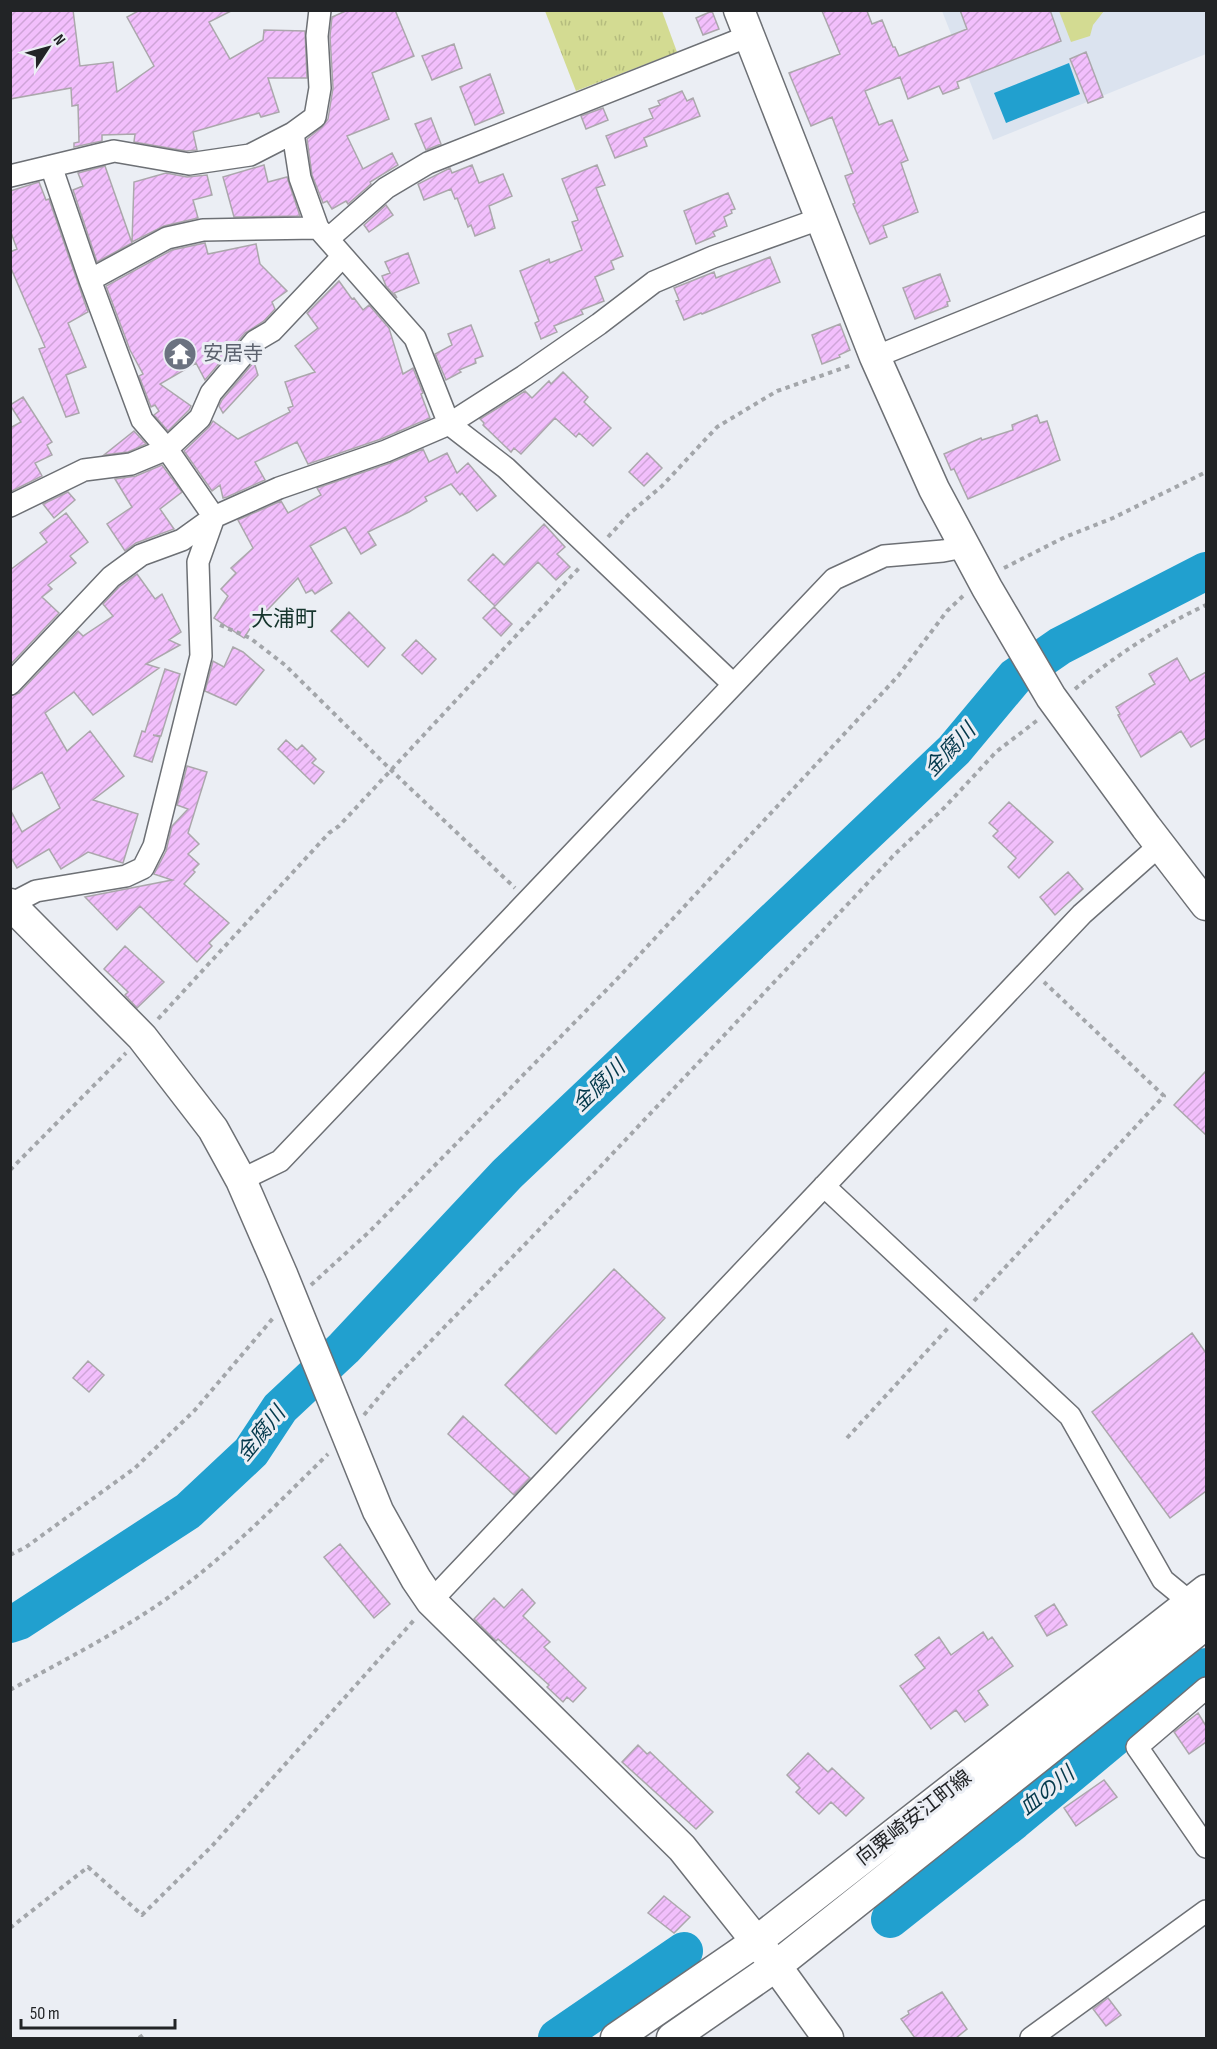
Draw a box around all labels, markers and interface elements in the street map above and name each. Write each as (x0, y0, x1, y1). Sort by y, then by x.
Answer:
north arrow (18, 18, 78, 78)
text: N (49, 31, 69, 49)
temple icon: 安居寺 (162, 336, 198, 372)
place label: 安居寺 (203, 342, 263, 366)
district label: 大浦町 (251, 606, 317, 633)
water label: 金腐川 (919, 717, 982, 782)
water label: 金腐川 (568, 1054, 632, 1117)
water label: 金腐川 (231, 1400, 292, 1466)
water label: 血の川 (1015, 1760, 1081, 1821)
street label: 向粟崎安江町線 (851, 1765, 977, 1871)
scale bar (21, 1992, 176, 2030)
text: 50 m (30, 2003, 60, 2024)

